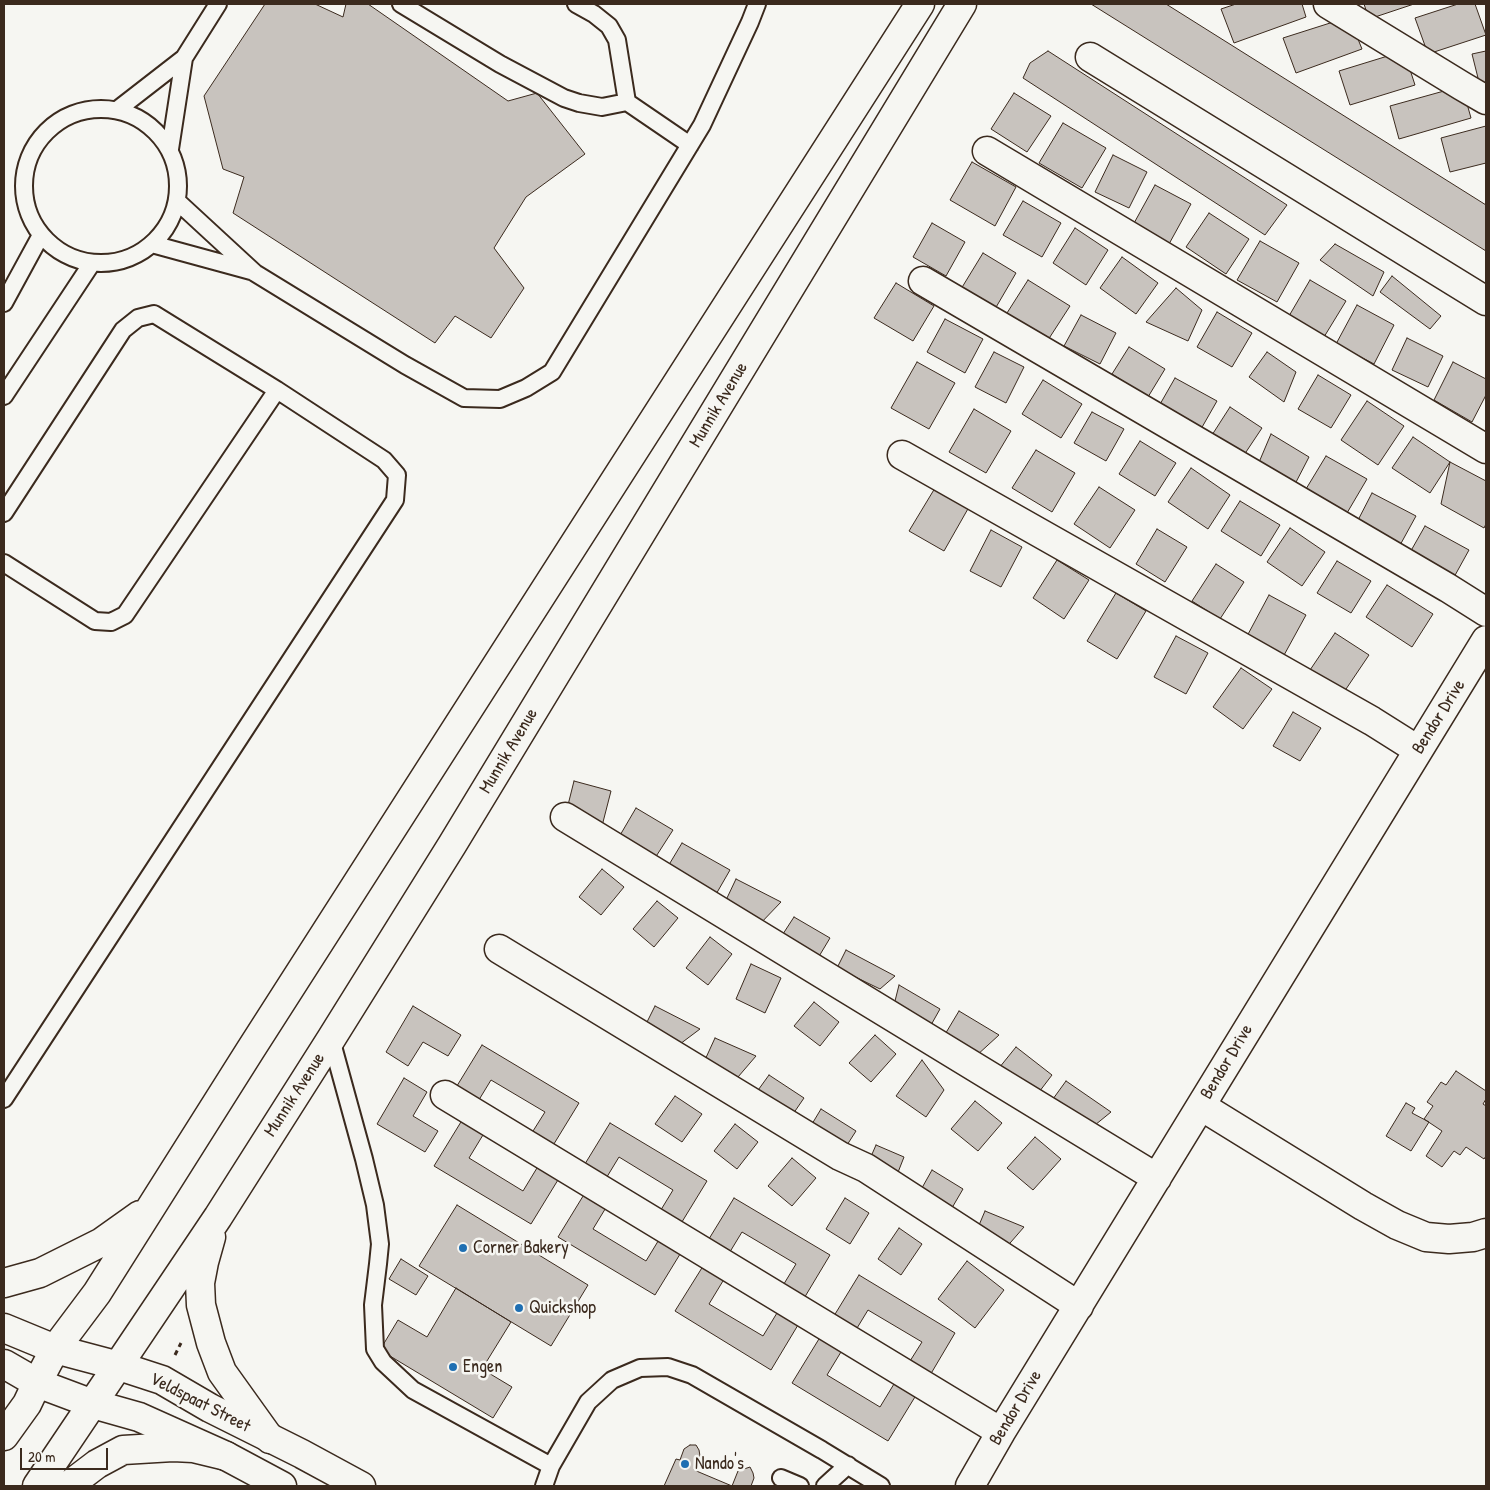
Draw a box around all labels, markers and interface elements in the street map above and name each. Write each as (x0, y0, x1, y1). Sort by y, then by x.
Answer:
street label: Munnik Avenue (685, 359, 753, 451)
street label: Bendor Drive (1408, 676, 1470, 758)
street label: Munnik Avenue (475, 705, 543, 797)
street label: Bendor Drive (1196, 1021, 1258, 1103)
street label: Munnik Avenue (260, 1049, 330, 1141)
place label: Corner Bakery (473, 1237, 569, 1259)
marker: Corner Bakery (457, 1242, 469, 1254)
place label: Quickshop (529, 1297, 596, 1319)
marker: Quickshop (513, 1302, 525, 1314)
place label: Engen (463, 1356, 502, 1378)
marker: Engen (447, 1361, 459, 1373)
street label: Bendor Drive (985, 1367, 1047, 1449)
street label: Veldspaat Street (146, 1368, 254, 1438)
scale bar (22, 1438, 110, 1470)
text: 20 m (28, 1446, 55, 1467)
place label: Nando's (695, 1453, 744, 1475)
marker: Nando's (679, 1458, 691, 1470)

